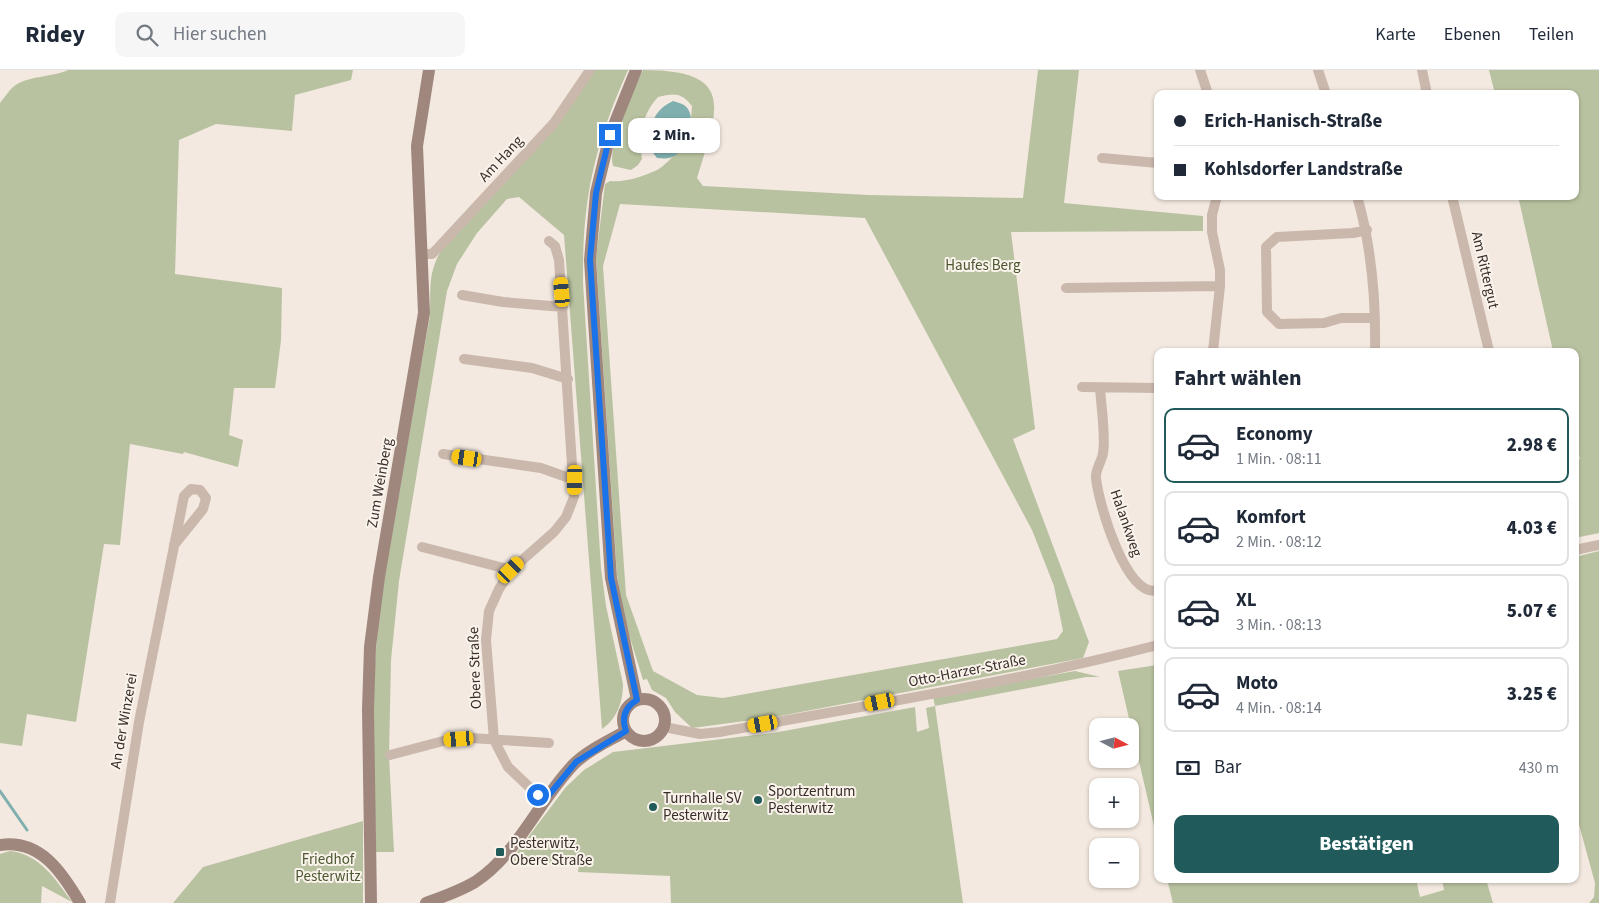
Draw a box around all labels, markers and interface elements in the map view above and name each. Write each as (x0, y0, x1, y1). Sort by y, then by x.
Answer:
search box (115, 12, 465, 57)
text: Ridey (25, 17, 85, 52)
icon: search (133, 21, 161, 49)
text: Hier suchen (173, 21, 267, 48)
text: Karte (1375, 22, 1416, 47)
text: Ebenen (1444, 22, 1501, 47)
text: Teilen (1529, 22, 1574, 47)
text: Erich-Hanisch-Straße (1204, 108, 1382, 135)
callout: 2 Min. (628, 118, 720, 152)
route end (599, 124, 621, 146)
text: 2 Min. (653, 124, 695, 146)
street label: Am Hang (474, 131, 528, 187)
text: Kohlsdorfer Landstraße (1204, 156, 1403, 183)
street label: Am Rittergut (1466, 229, 1504, 311)
park label: Haufes Berg (945, 255, 1021, 276)
car (553, 276, 570, 308)
text: Fahrt wählen (1174, 362, 1302, 394)
text: Economy (1236, 421, 1313, 448)
icon: car (1176, 423, 1221, 468)
text: 2.98 € (1507, 432, 1557, 459)
street label: Zum Weinberg (362, 436, 398, 530)
car (451, 448, 482, 468)
text: 1 Min. · 08:11 (1236, 448, 1322, 470)
car (567, 465, 582, 495)
street label: Halankweg (1105, 487, 1147, 560)
text: Komfort (1236, 504, 1306, 531)
icon: car (1176, 506, 1221, 551)
text: 4.03 € (1507, 515, 1557, 542)
text: 2 Min. · 08:12 (1236, 531, 1322, 553)
car (495, 554, 526, 586)
text: XL (1236, 587, 1257, 614)
icon: car (1176, 589, 1221, 634)
text: 5.07 € (1507, 598, 1557, 625)
text: 3 Min. · 08:13 (1236, 614, 1322, 636)
street label: Obere Straße (463, 626, 487, 710)
street label: Otto-Harzer-Straße (907, 649, 1027, 693)
text: Moto (1236, 670, 1278, 697)
street label: An der Winzerei (105, 671, 143, 771)
icon: car (1176, 672, 1221, 717)
text: 3.25 € (1507, 681, 1557, 708)
car (863, 692, 896, 712)
text: 4 Min. · 08:14 (1236, 697, 1322, 719)
car (746, 714, 779, 734)
north arrow (1089, 718, 1139, 768)
map controls (1089, 718, 1139, 888)
car (443, 730, 474, 748)
icon: cash (1174, 754, 1202, 782)
text: Bar (1214, 754, 1241, 781)
text: 430 m (1519, 757, 1559, 779)
button: + (1089, 778, 1139, 828)
place label: Sportzentrum Pesterwitz (768, 781, 855, 819)
route start (527, 784, 549, 806)
place label: Turnhalle SV Pesterwitz (663, 788, 742, 826)
marker: Sportzentrum Pesterwitz (752, 794, 764, 806)
marker: Turnhalle SV Pesterwitz (647, 801, 659, 813)
button: Bestätigen (1174, 815, 1559, 873)
place label: Pesterwitz, Obere Straße (510, 833, 592, 871)
button: − (1089, 838, 1139, 888)
marker: Pesterwitz, Obere Straße (494, 846, 506, 858)
park label: Friedhof Pesterwitz (295, 849, 361, 887)

